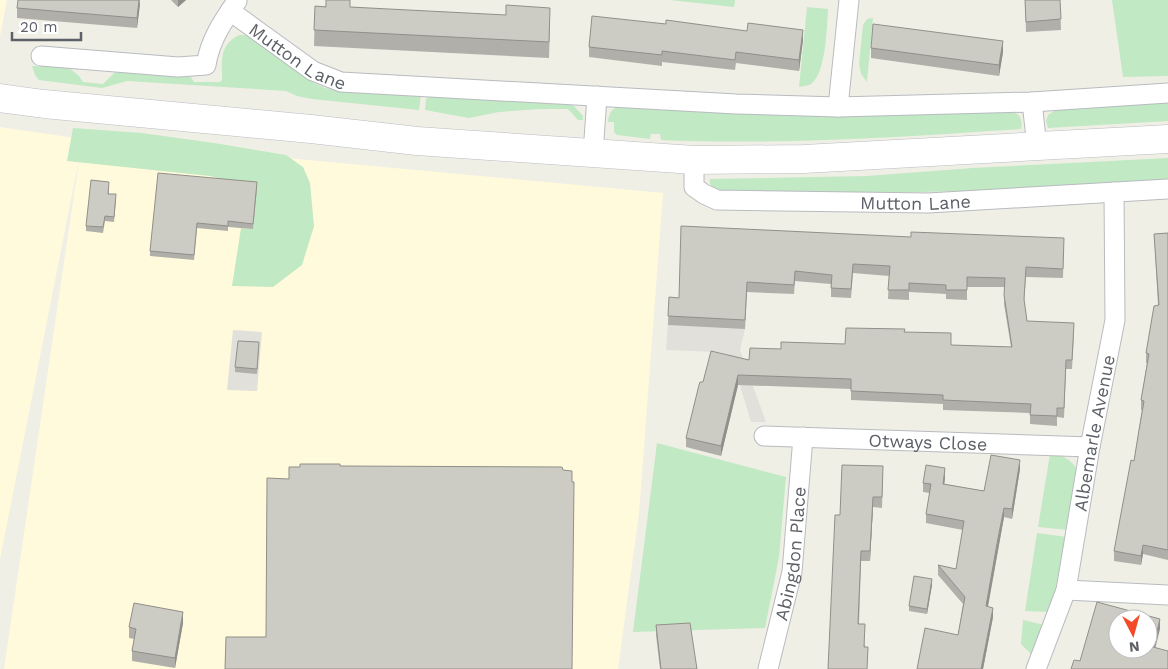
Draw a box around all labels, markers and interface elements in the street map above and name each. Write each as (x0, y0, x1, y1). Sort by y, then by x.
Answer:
scale bar (12, 10, 81, 42)
text: 20 m (20, 18, 58, 36)
street label: Mutton Lane (245, 18, 349, 94)
street label: Mutton Lane (860, 190, 971, 214)
street label: Albemarle Avenue (1069, 353, 1118, 513)
street label: Otways Close (868, 429, 988, 454)
street label: Abingdon Place (770, 486, 809, 623)
north arrow (1108, 609, 1158, 659)
text: N (1128, 638, 1140, 655)

